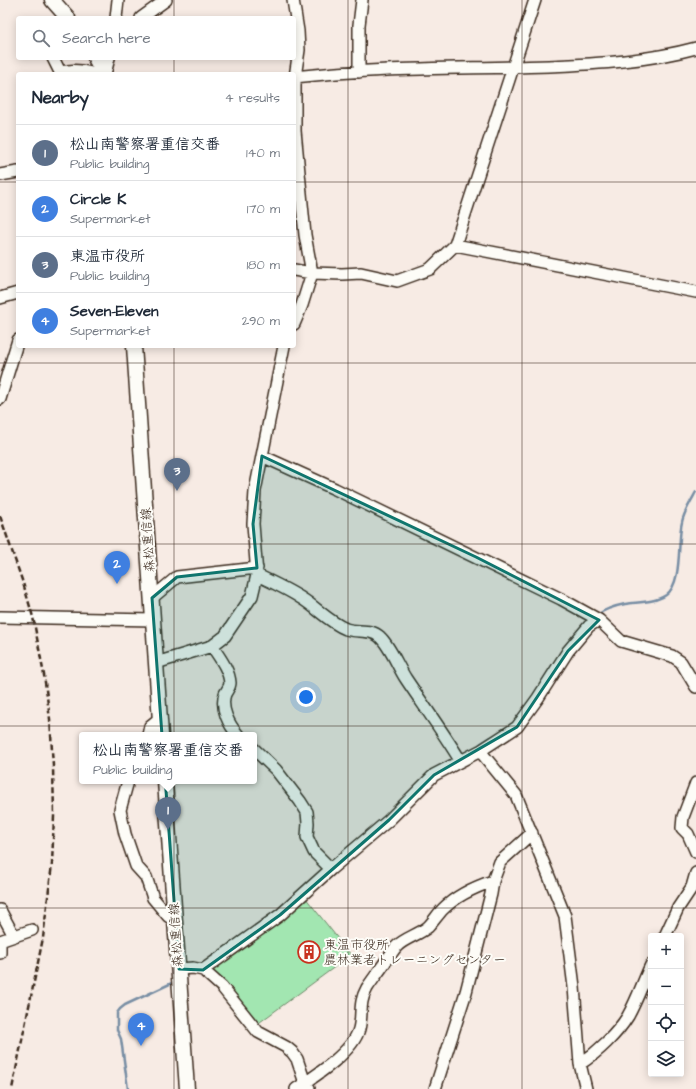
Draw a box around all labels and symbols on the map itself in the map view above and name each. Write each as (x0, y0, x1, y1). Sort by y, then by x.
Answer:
pin: 3 (164, 458, 190, 491)
street label: 森松重信線 (137, 506, 159, 573)
pin: 2 (104, 551, 130, 584)
your location (296, 687, 316, 707)
pin: 1 (155, 797, 181, 830)
street label: 森松重信線 (165, 901, 187, 968)
place label: 東温市役所 農林業者トレーニングセンター (324, 936, 506, 969)
building icon: 東温市役所 農林業者トレーニングセンター (296, 939, 322, 965)
pin: 4 (128, 1013, 154, 1046)

